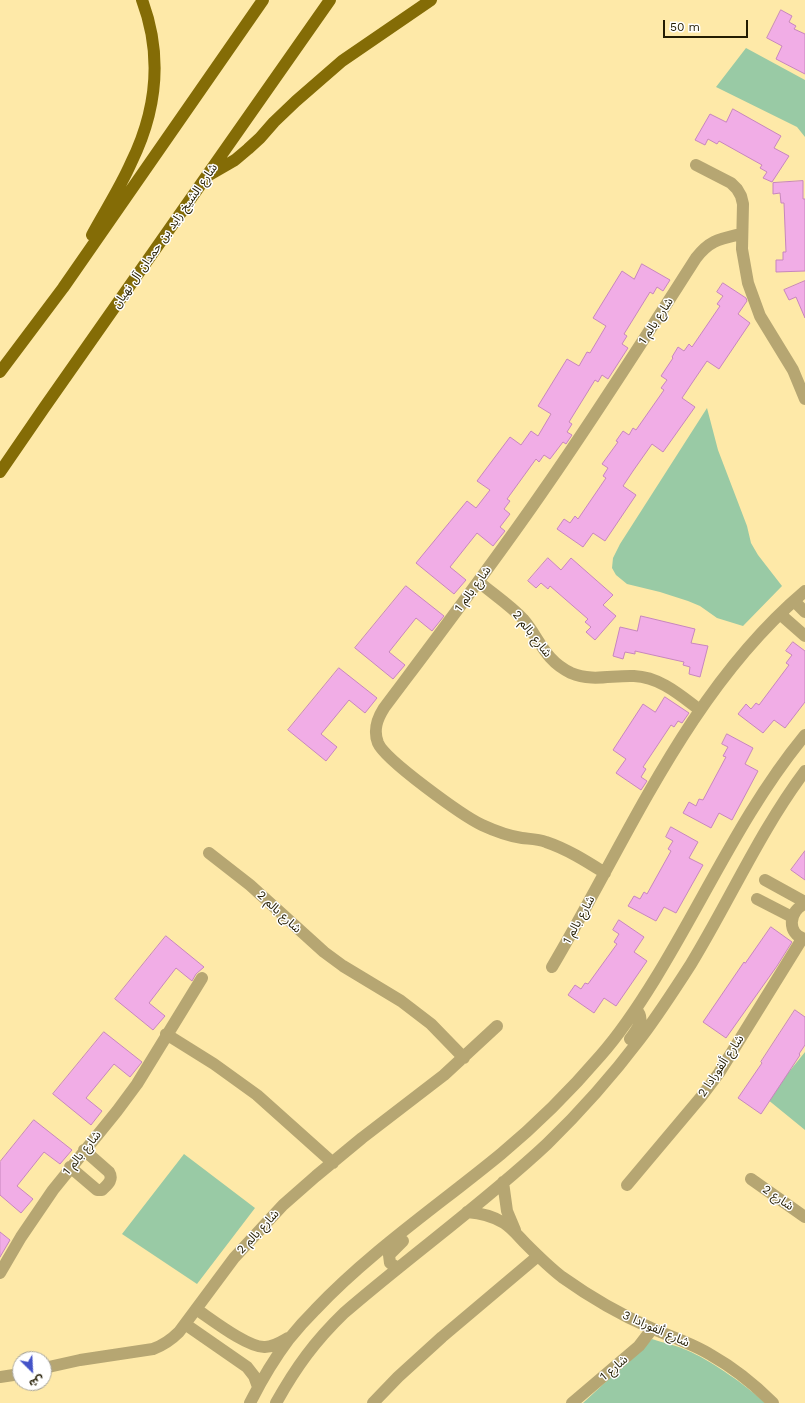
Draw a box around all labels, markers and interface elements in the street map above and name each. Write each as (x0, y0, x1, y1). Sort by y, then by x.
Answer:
scale bar (665, 12, 750, 38)
text: 50 m (670, 20, 700, 34)
street label: شارع الشيخ زايد بن حمدان آل نهيان (109, 161, 221, 311)
street label: شارع بالم 1 (636, 295, 676, 347)
street label: شارع بالم 1 (452, 563, 494, 615)
street label: شارع بالم 2 (509, 608, 555, 660)
street label: شارع بالم 2 (254, 888, 304, 936)
street label: شارع بالم 1 (560, 893, 598, 947)
street label: شارع ألفورادا 2 (695, 1032, 747, 1100)
street label: شارع بالم 1 (60, 1128, 104, 1178)
street label: شارع 2 (760, 1182, 796, 1214)
street label: شارع بالم 2 (234, 1207, 282, 1257)
street label: شارع ألفورادا 3 (620, 1308, 692, 1350)
north arrow (12, 1351, 52, 1391)
street label: شارع 1 (597, 1352, 631, 1384)
text: ش (27, 1372, 46, 1391)

